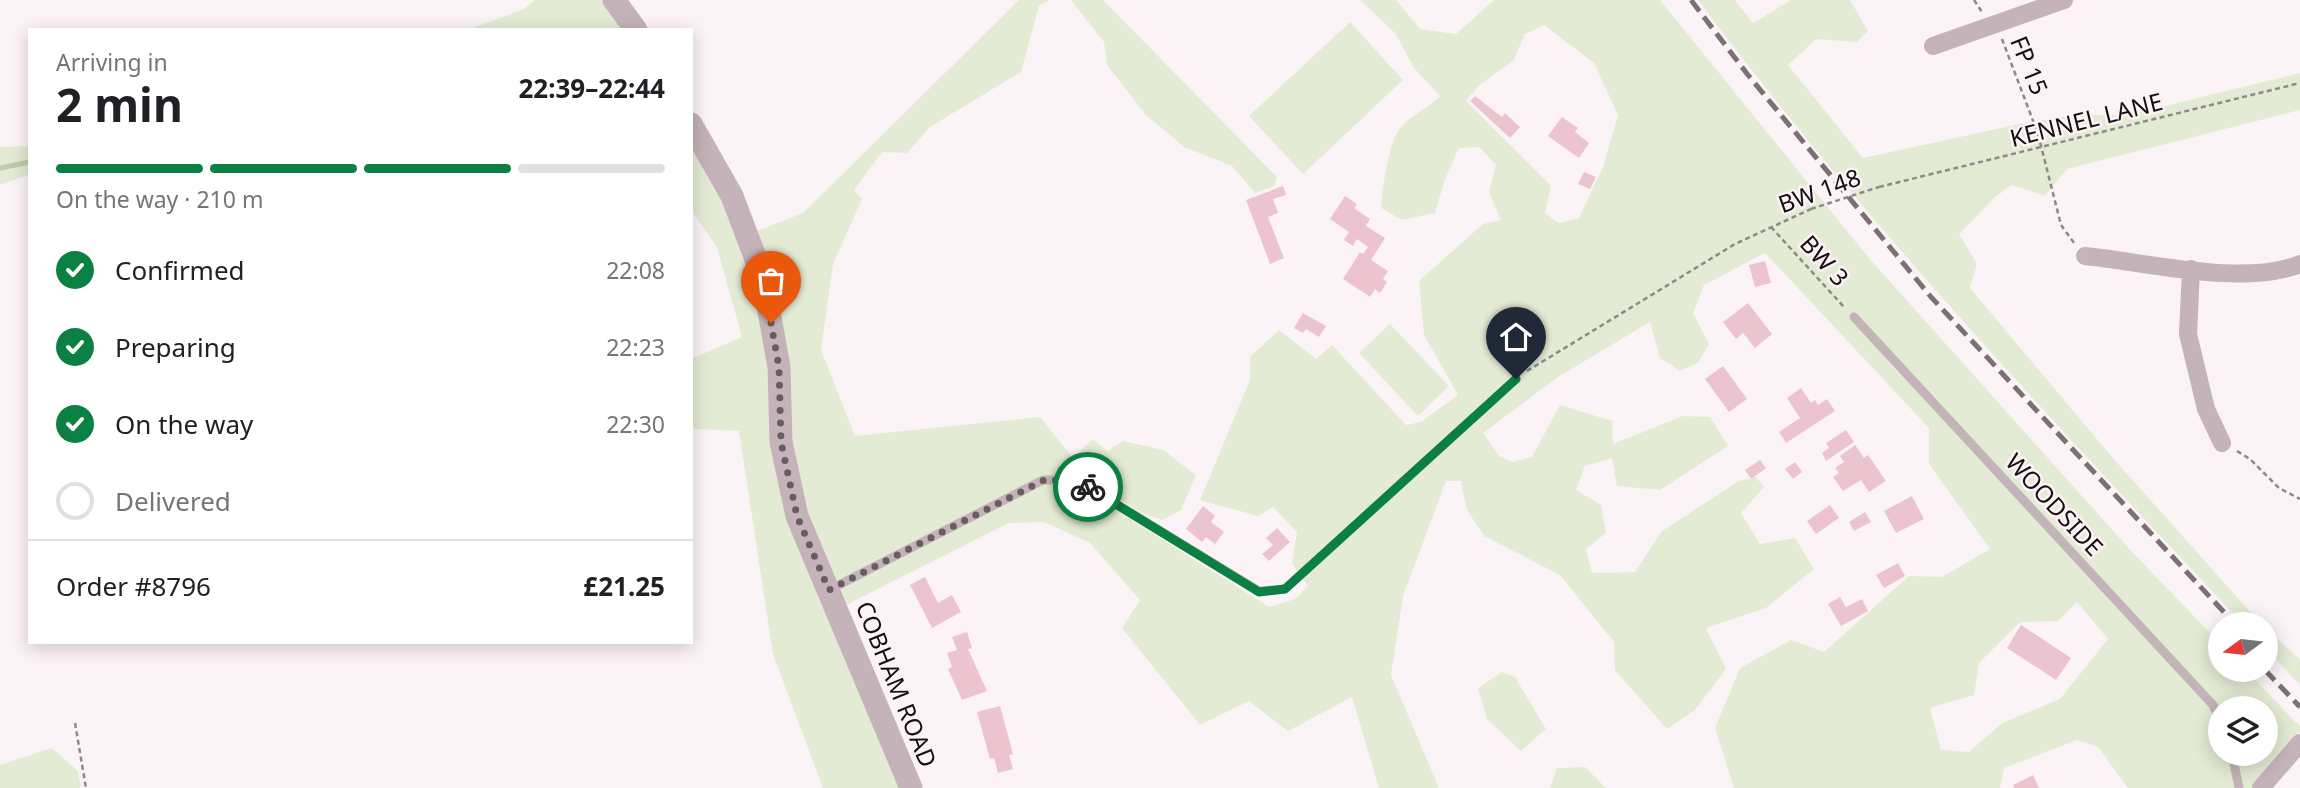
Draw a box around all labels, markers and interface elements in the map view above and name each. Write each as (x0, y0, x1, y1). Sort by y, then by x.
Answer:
street label: FP 15 (2003, 31, 2057, 99)
text: Arriving in (56, 46, 168, 78)
text: 22:39–22:44 (518, 70, 665, 106)
text: 2 min (56, 73, 183, 135)
street label: KENNEL LANE (2006, 84, 2166, 154)
street label: BW 148 (1773, 160, 1865, 220)
text: On the way · 210 m (56, 183, 263, 215)
street label: BW 3 (1793, 227, 1857, 293)
icon: check (56, 251, 94, 289)
pin (741, 251, 801, 323)
text: Confirmed (115, 252, 245, 288)
text: 22:08 (606, 254, 665, 286)
icon: bag (752, 262, 790, 300)
pin (1486, 307, 1546, 379)
icon: home (1497, 318, 1535, 356)
icon: check (56, 328, 94, 366)
text: Preparing (115, 329, 236, 365)
text: 22:23 (606, 331, 665, 363)
icon: check (56, 405, 94, 443)
text: On the way (115, 406, 253, 442)
text: 22:30 (606, 408, 665, 440)
street label: WOODSIDE (1999, 445, 2111, 563)
courier (1053, 452, 1123, 522)
icon: bike (1069, 468, 1107, 506)
text: Delivered (115, 483, 231, 519)
text: Order #8796 (56, 568, 211, 604)
text: £21.25 (583, 568, 665, 604)
street label: COBHAM ROAD (849, 596, 945, 772)
north arrow (2208, 612, 2278, 682)
map controls (2208, 612, 2278, 766)
button: layers (2208, 696, 2278, 766)

